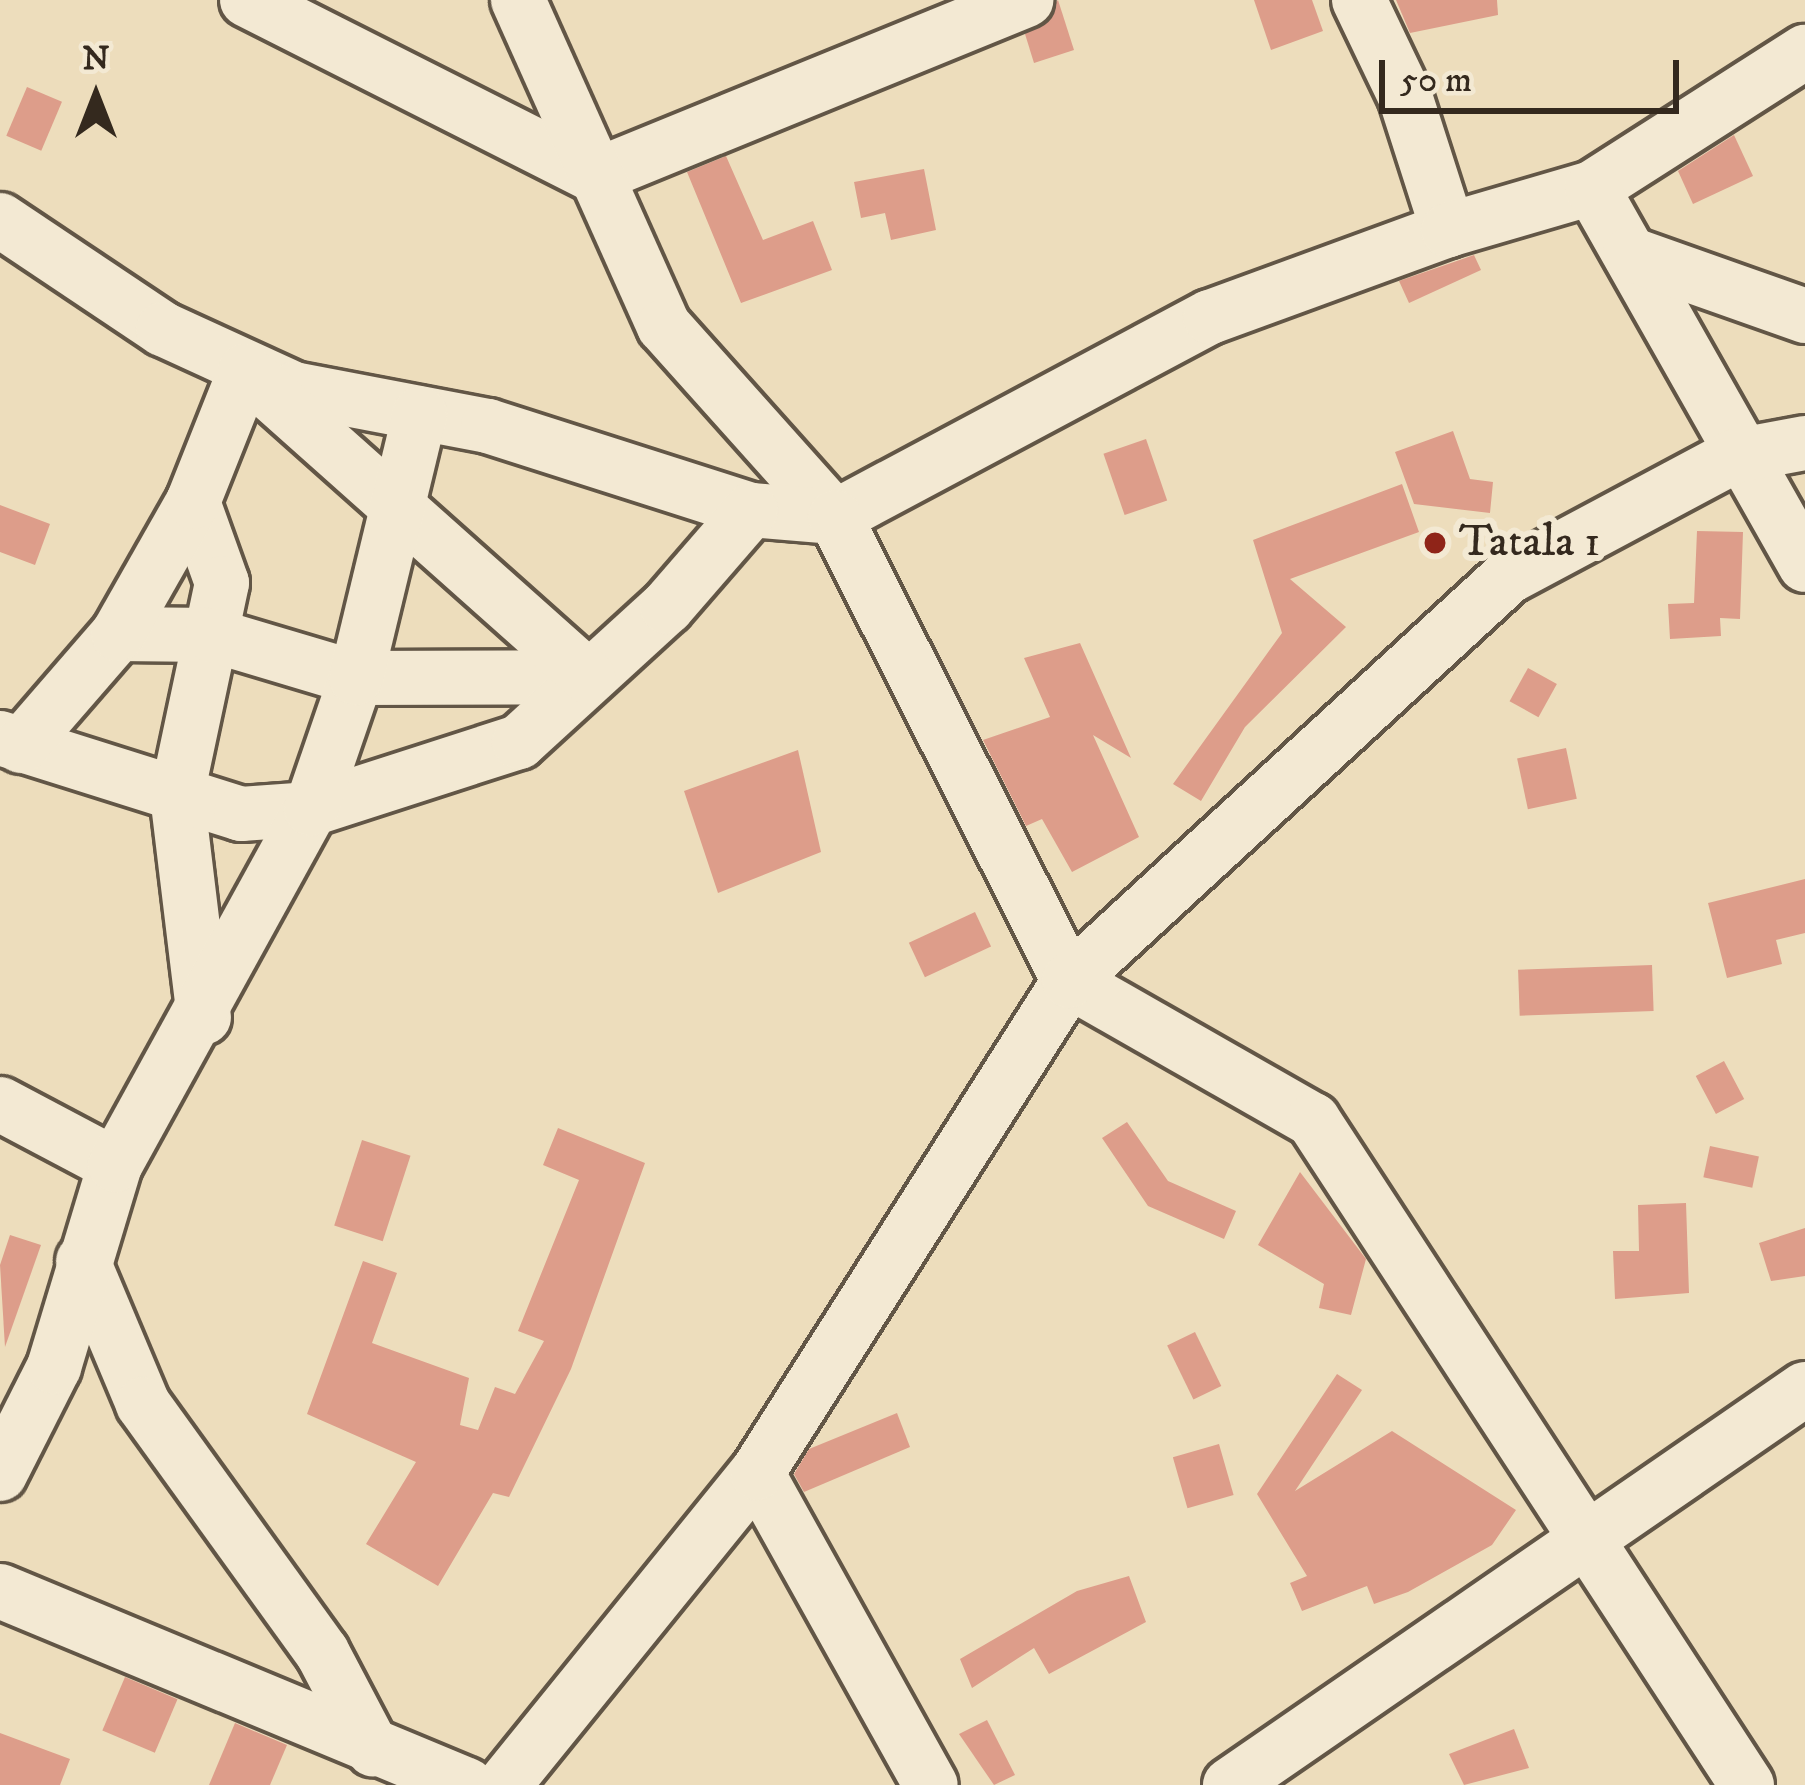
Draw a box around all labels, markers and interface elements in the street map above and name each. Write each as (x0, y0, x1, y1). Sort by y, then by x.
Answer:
north arrow (36, 36, 156, 156)
scale bar (1385, 36, 1685, 110)
text: N (82, 39, 110, 80)
text: 50 m (1400, 58, 1472, 103)
place label: Tatala 1 (1459, 516, 1601, 570)
marker: Tatala 1 (1422, 530, 1448, 556)

